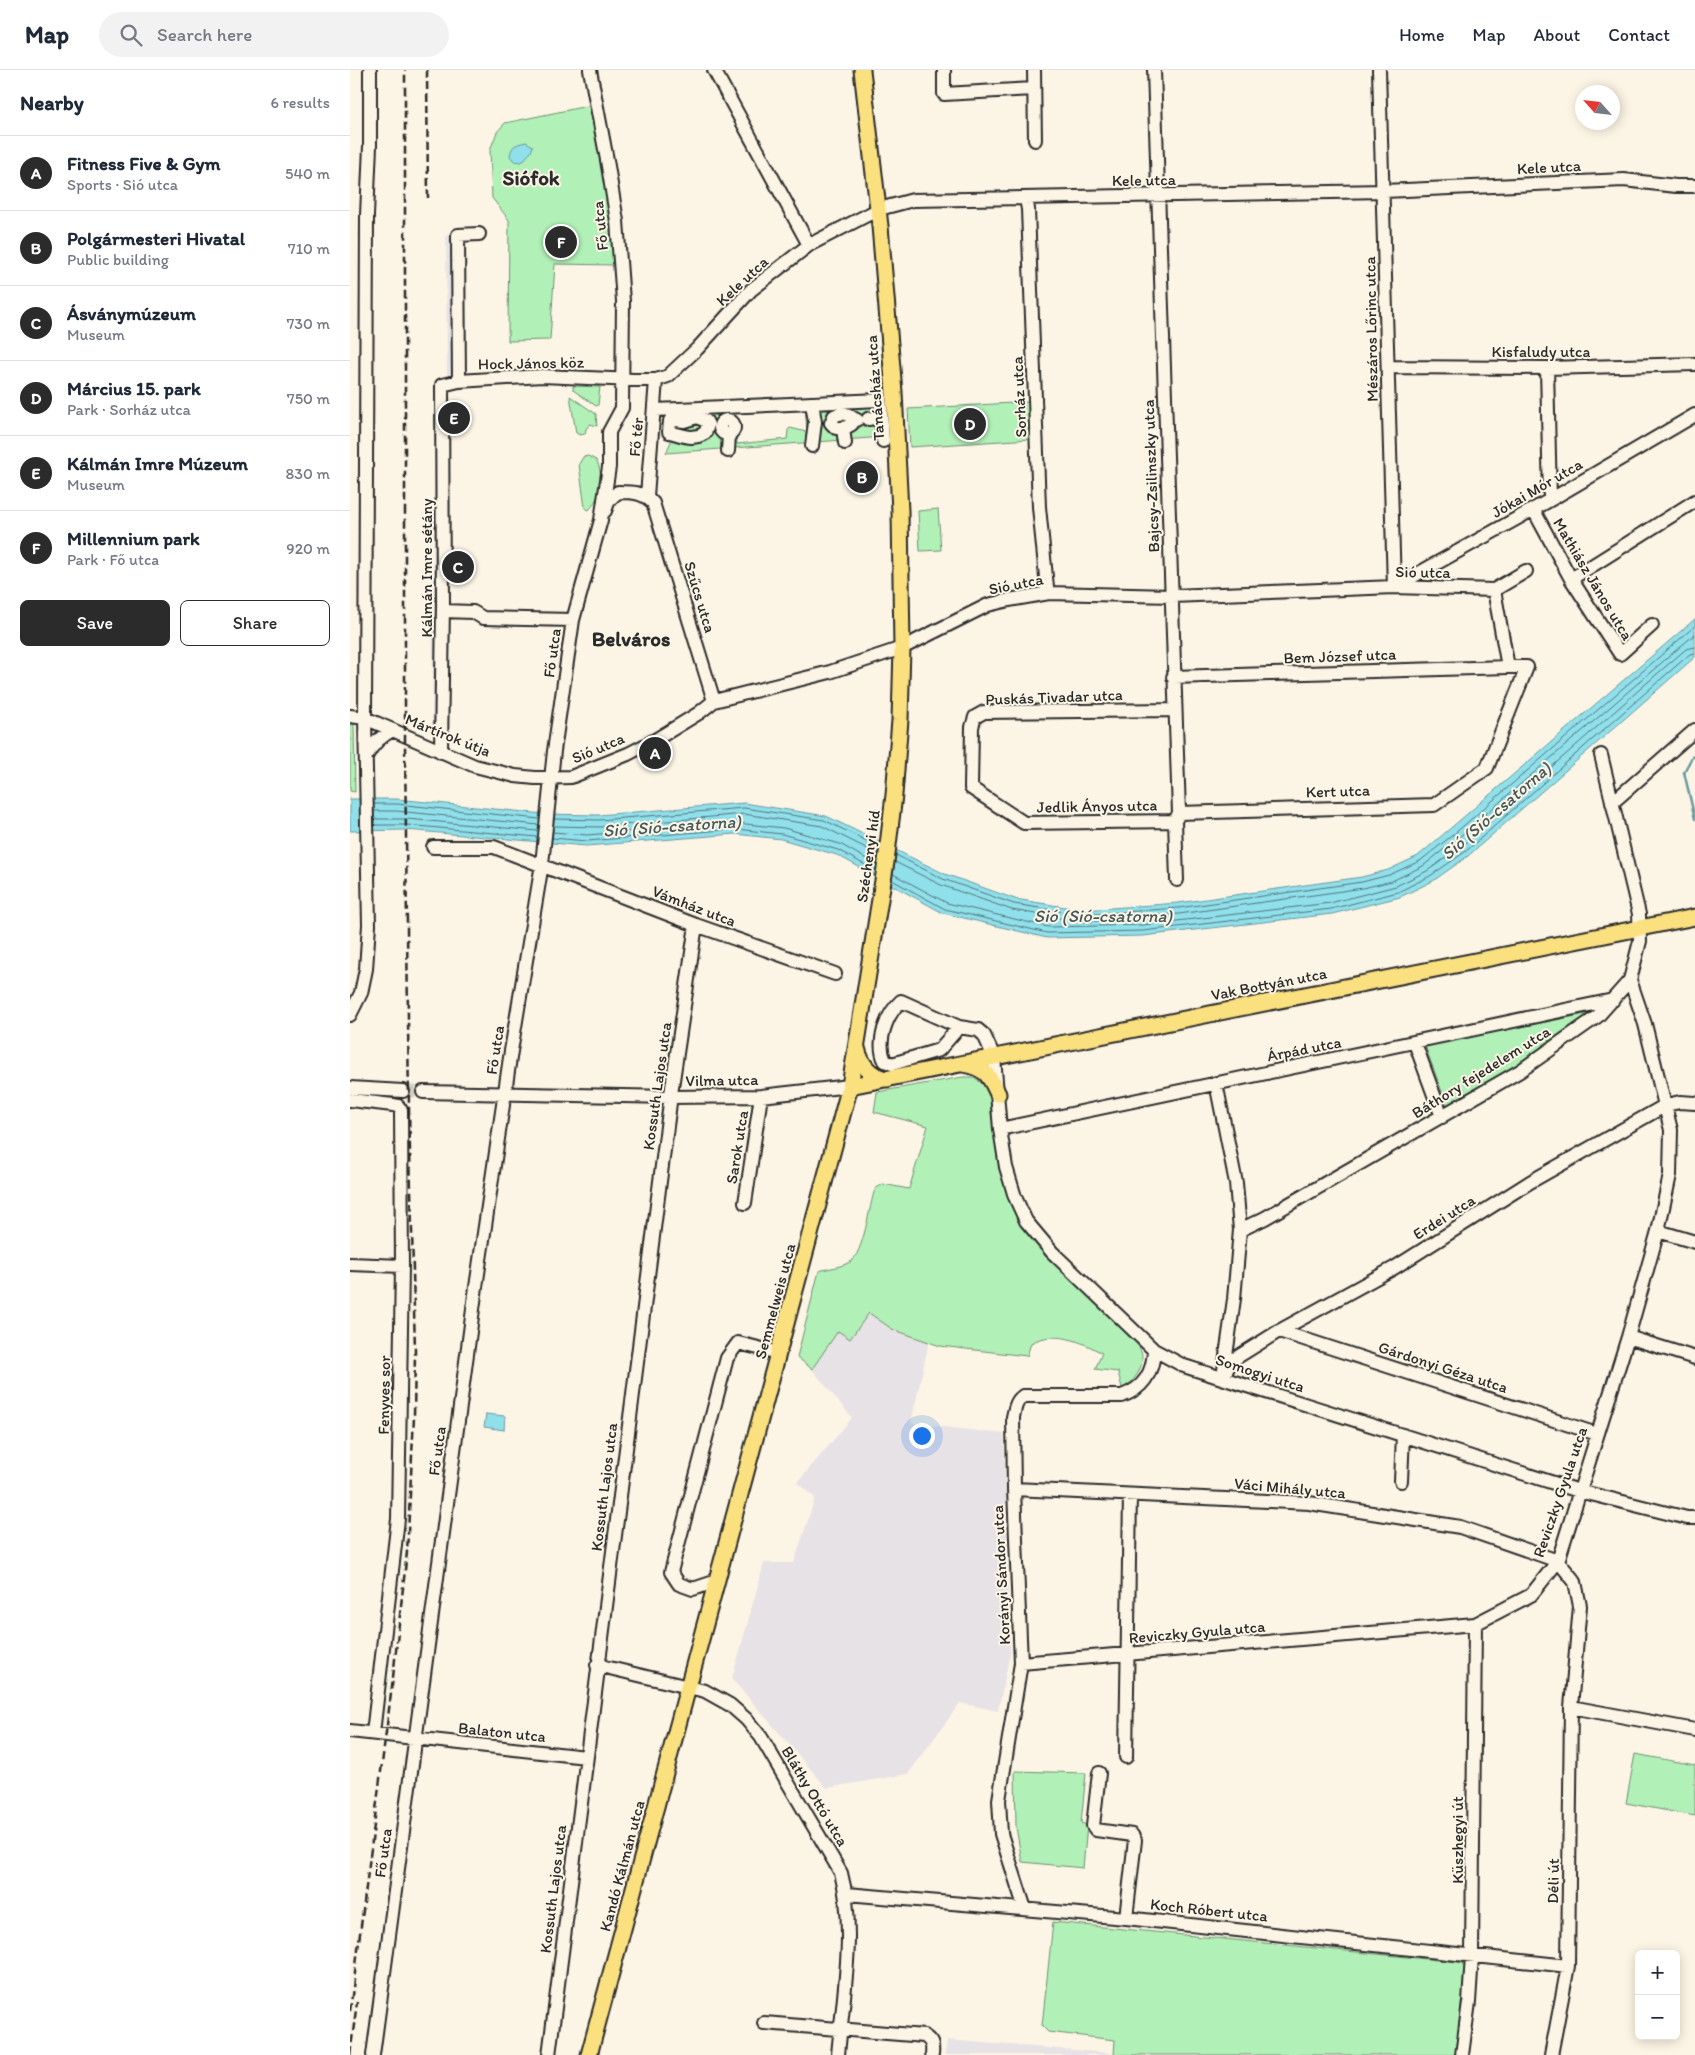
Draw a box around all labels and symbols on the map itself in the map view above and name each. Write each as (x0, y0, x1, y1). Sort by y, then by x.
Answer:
north arrow (1575, 85, 1620, 130)
street label: Kele utca (1516, 156, 1582, 178)
district label: Siófok (502, 165, 560, 190)
street label: Kele utca (1112, 170, 1177, 190)
street label: Fő utca (588, 200, 612, 252)
pin: F (545, 223, 577, 261)
street label: Kele utca (712, 252, 772, 310)
street label: Mészáros Lőrinc utca (1360, 255, 1382, 402)
street label: Tanácsház utca (862, 335, 888, 441)
street label: Kisfaludy utca (1492, 342, 1591, 361)
street label: Hock János köz (478, 353, 585, 373)
street label: Sorház utca (1007, 355, 1031, 438)
pin: E (438, 399, 470, 437)
street label: Bajcsy-Zsilinszky utca (1139, 399, 1163, 553)
pin: D (954, 405, 986, 443)
street label: Fő tér (625, 417, 647, 457)
street label: Jókai Mór utca (1488, 454, 1586, 522)
pin: B (846, 458, 878, 496)
street label: Kálmán Imre sétány (417, 498, 436, 637)
street label: Mathiász János utca (1549, 514, 1637, 644)
pin: C (442, 548, 474, 586)
street label: Szűcs utca (680, 559, 720, 635)
street label: Sió utca (1395, 562, 1451, 582)
street label: Sió utca (987, 569, 1046, 599)
district label: Belváros (592, 626, 670, 651)
street label: Fő utca (539, 627, 565, 679)
street label: Bem József utca (1283, 645, 1397, 667)
street label: Puskás Tivadar utca (985, 685, 1123, 709)
street label: Mártírok útja (403, 709, 494, 761)
street label: Sió utca (569, 728, 628, 768)
pin: A (639, 734, 671, 772)
water label: Sió (Sió-csatorna) (1437, 757, 1556, 865)
street label: Kert utca (1306, 780, 1371, 802)
street label: Jedlik Ányos utca (1037, 795, 1158, 817)
street label: Széchenyi híd (852, 808, 884, 903)
water label: Sió (Sió-csatorna) (602, 810, 743, 842)
street label: Vámház utca (649, 881, 739, 931)
water label: Sió (Sió-csatorna) (1034, 905, 1173, 927)
street label: Vak Bottyán utca (1209, 963, 1329, 1005)
street label: Kossuth Lajos utca (639, 1020, 675, 1151)
street label: Báthory fejedelem utca (1408, 1021, 1554, 1122)
street label: Fő utca (482, 1024, 508, 1076)
street label: Árpád utca (1265, 1032, 1343, 1065)
street label: Vilma utca (685, 1070, 759, 1090)
street label: Sarok utca (722, 1108, 752, 1185)
street label: Erdei utca (1409, 1190, 1479, 1244)
street label: Semmelweis utca (750, 1240, 800, 1361)
street label: Gárdonyi Géza utca (1376, 1337, 1510, 1397)
street label: Somogyi utca (1213, 1350, 1307, 1396)
street label: Fenyves sor (374, 1355, 394, 1435)
street label: Kossuth Lajos utca (587, 1421, 621, 1552)
your location (909, 1423, 935, 1449)
street label: Reviczky Gyula utca (1529, 1424, 1591, 1560)
street label: Fő utca (424, 1425, 450, 1477)
street label: Váci Mihály utca (1233, 1474, 1347, 1502)
street label: Korányi Sándor utca (988, 1505, 1014, 1645)
street label: Reviczky Gyula utca (1128, 1617, 1267, 1647)
street label: Balaton utca (457, 1718, 547, 1746)
street label: Bláthy Ottó utca (778, 1742, 852, 1850)
street label: Küszhegyi út (1448, 1796, 1467, 1884)
street label: Kandó Kálmán utca (595, 1798, 649, 1934)
street label: Kossuth Lajos utca (536, 1823, 570, 1954)
street label: Fő utca (370, 1827, 396, 1879)
street label: Déli út (1543, 1858, 1563, 1904)
street label: Koch Róbert utca (1149, 1894, 1269, 1926)

